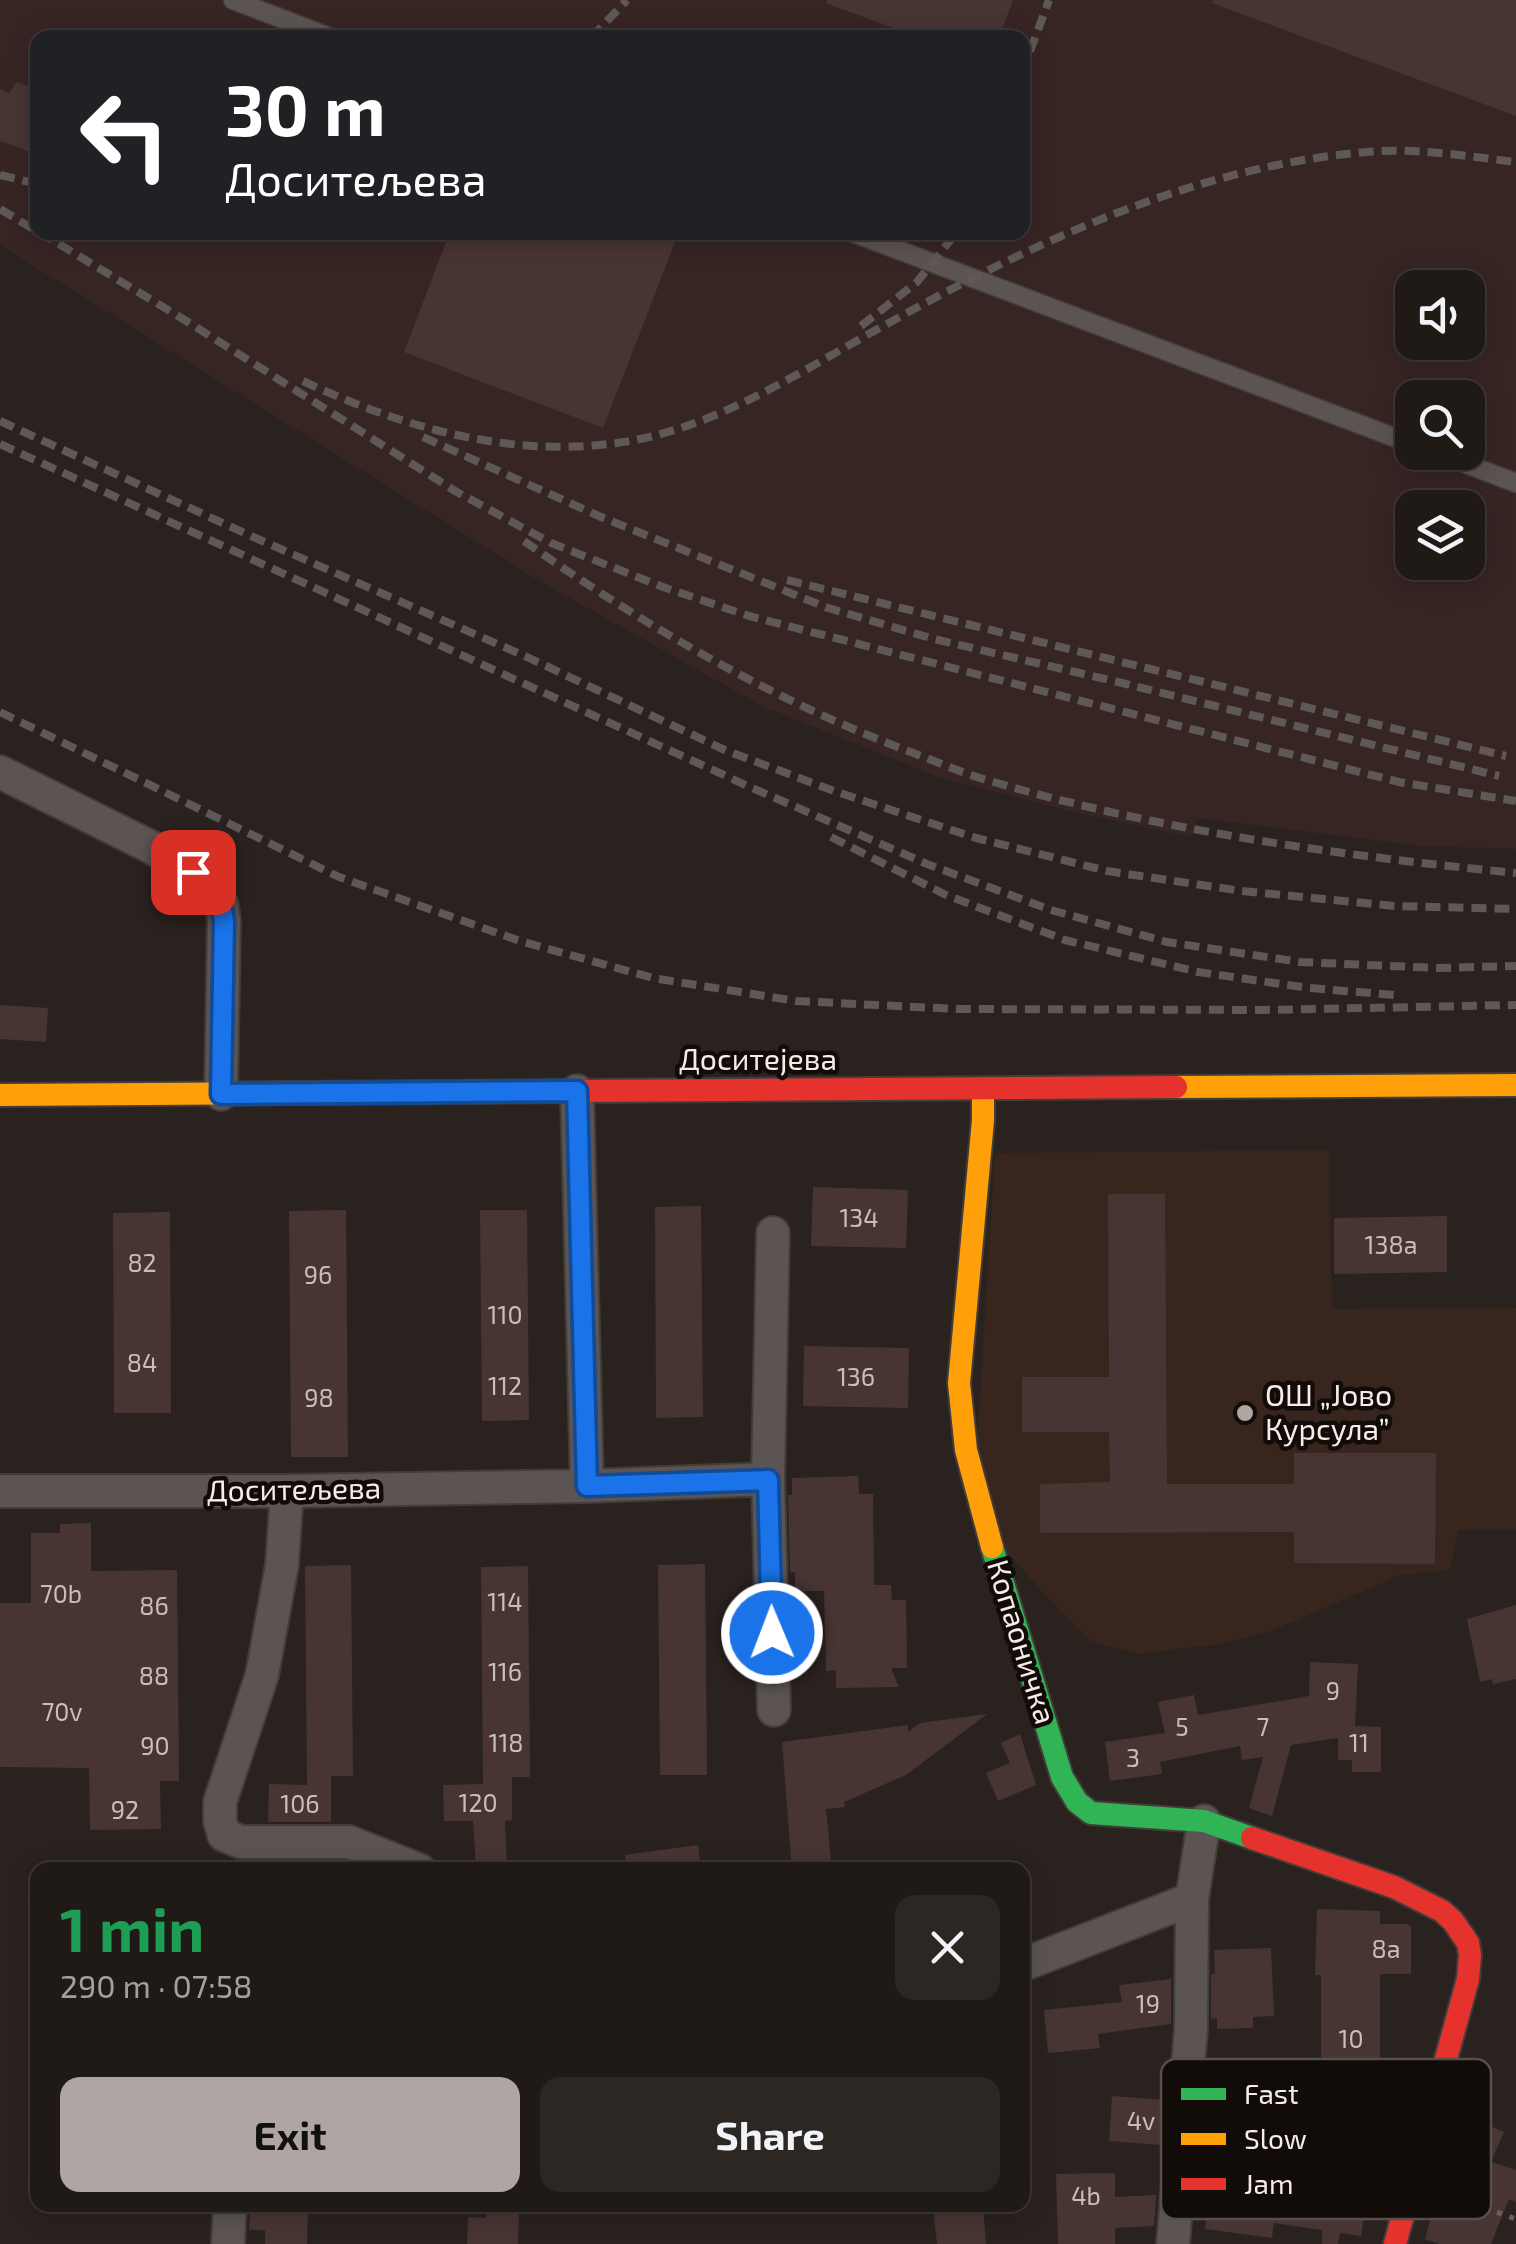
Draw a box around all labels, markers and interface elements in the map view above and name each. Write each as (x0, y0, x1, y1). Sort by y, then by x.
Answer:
text: 30 m (225, 66, 386, 150)
icon: left (60, 70, 190, 200)
text: Доситељева (225, 151, 487, 205)
map controls (1395, 270, 1485, 580)
button: sound (1395, 270, 1485, 360)
button: search (1395, 380, 1485, 470)
button: layers (1395, 490, 1485, 580)
pin (151, 830, 236, 915)
icon: arrive (166, 845, 221, 900)
street label: Доситејева (679, 1040, 837, 1076)
house number: 134 (839, 1202, 879, 1232)
house number: 138a (1365, 1229, 1417, 1259)
house number: 82 (127, 1247, 157, 1277)
house number: 96 (304, 1259, 332, 1289)
house number: 110 (488, 1299, 522, 1329)
house number: 84 (127, 1347, 157, 1377)
house number: 136 (837, 1361, 875, 1391)
house number: 112 (488, 1370, 522, 1400)
place label: ОШ „Јово Курсула” (1265, 1376, 1392, 1447)
house number: 98 (304, 1382, 334, 1412)
marker: ОШ „Јово Курсула” (1234, 1402, 1256, 1424)
street label: Доситељева (206, 1468, 381, 1508)
street label: Копаоничка (981, 1555, 1065, 1728)
house number: 70b (40, 1578, 82, 1608)
position arrow (720, 1581, 824, 1685)
house number: 114 (487, 1586, 523, 1616)
house number: 86 (139, 1590, 169, 1620)
house number: 116 (488, 1656, 522, 1686)
house number: 88 (139, 1660, 169, 1690)
house number: 9 (1326, 1675, 1340, 1705)
house number: 70v (41, 1696, 83, 1726)
house number: 5 (1175, 1711, 1189, 1741)
house number: 7 (1257, 1711, 1270, 1741)
house number: 118 (488, 1727, 524, 1757)
house number: 11 (1349, 1727, 1369, 1757)
house number: 90 (140, 1730, 170, 1760)
house number: 3 (1126, 1742, 1140, 1772)
house number: 120 (458, 1787, 498, 1817)
house number: 106 (280, 1788, 320, 1818)
house number: 92 (111, 1794, 139, 1824)
text: 1 min (60, 1892, 204, 1964)
button: close (895, 1895, 1000, 2000)
house number: 8a (1372, 1933, 1400, 1963)
text: 290 m · 07:58 (60, 1966, 252, 2004)
house number: 19 (1136, 1988, 1160, 2018)
house number: 10 (1338, 2023, 1364, 2053)
legend (1161, 2059, 1491, 2219)
text: Fast (1244, 2076, 1299, 2110)
button: Exit (60, 2077, 520, 2192)
button: Share (540, 2077, 1000, 2192)
house number: 4v (1127, 2105, 1155, 2135)
text: Slow (1244, 2121, 1307, 2155)
text: Jam (1244, 2166, 1293, 2200)
house number: 4b (1071, 2180, 1101, 2210)

